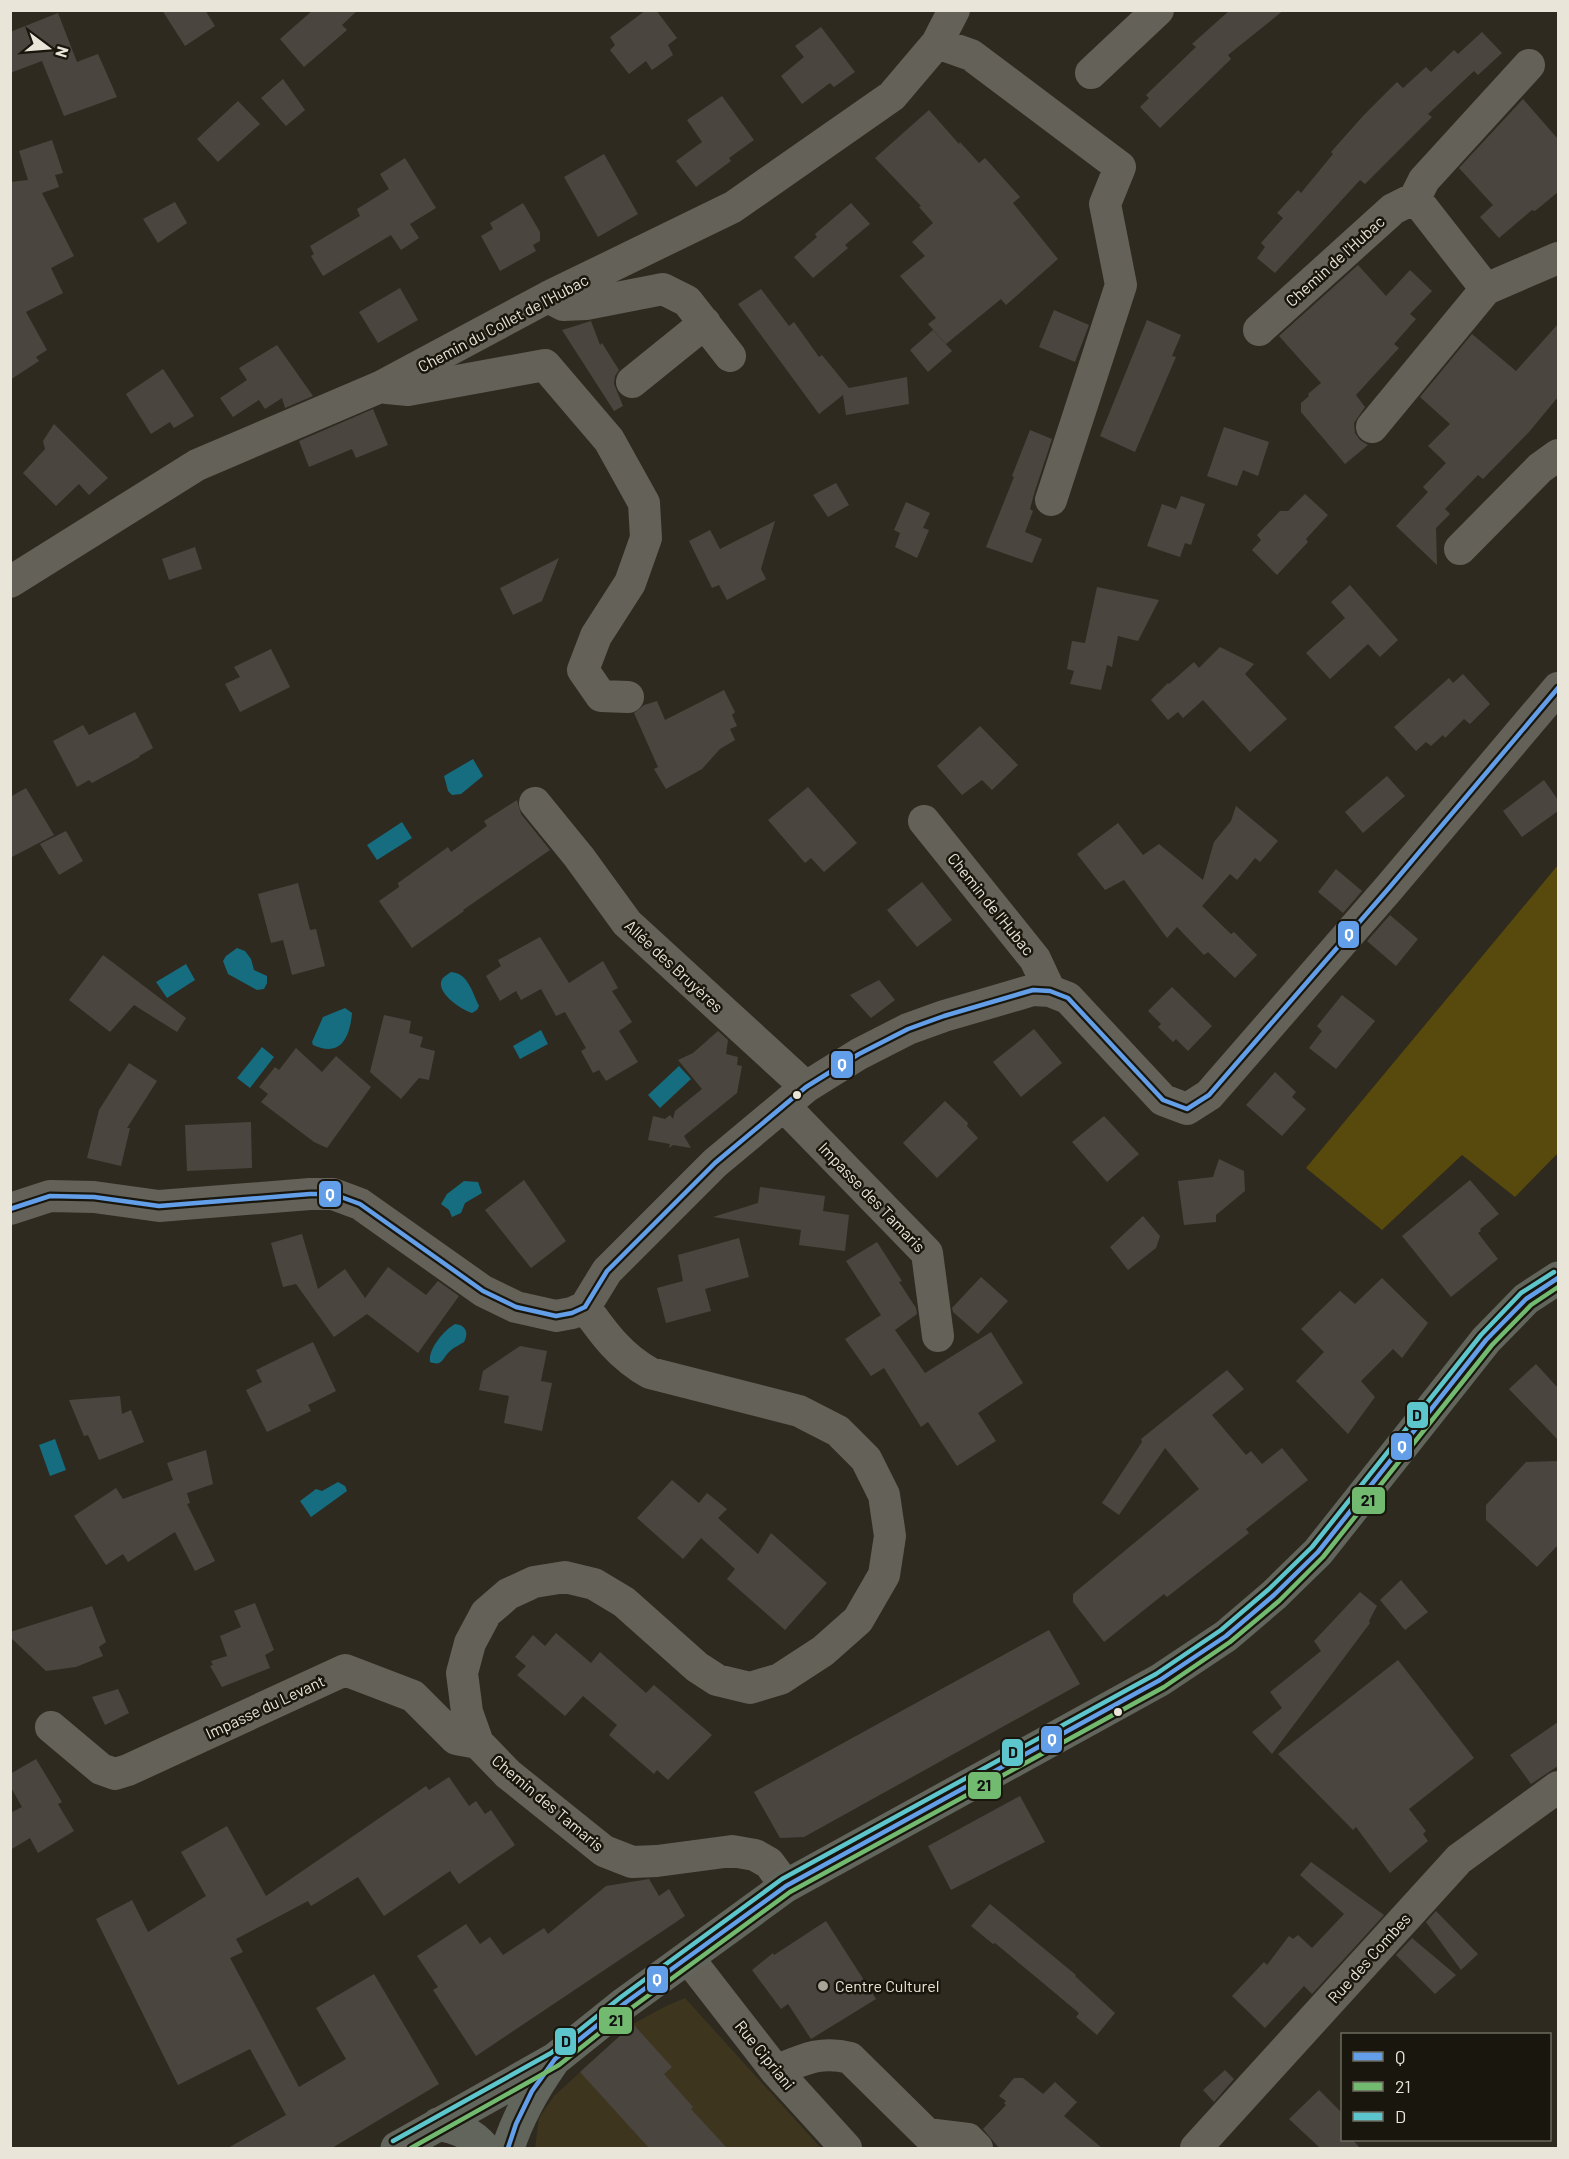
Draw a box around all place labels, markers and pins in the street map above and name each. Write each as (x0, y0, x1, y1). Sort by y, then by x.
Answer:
unlabelled marker (791, 1089, 803, 1101)
unlabelled marker (1112, 1706, 1124, 1718)
place label: Centre Culturel (835, 1976, 939, 1995)
marker: Centre Culturel (816, 1979, 830, 1993)

